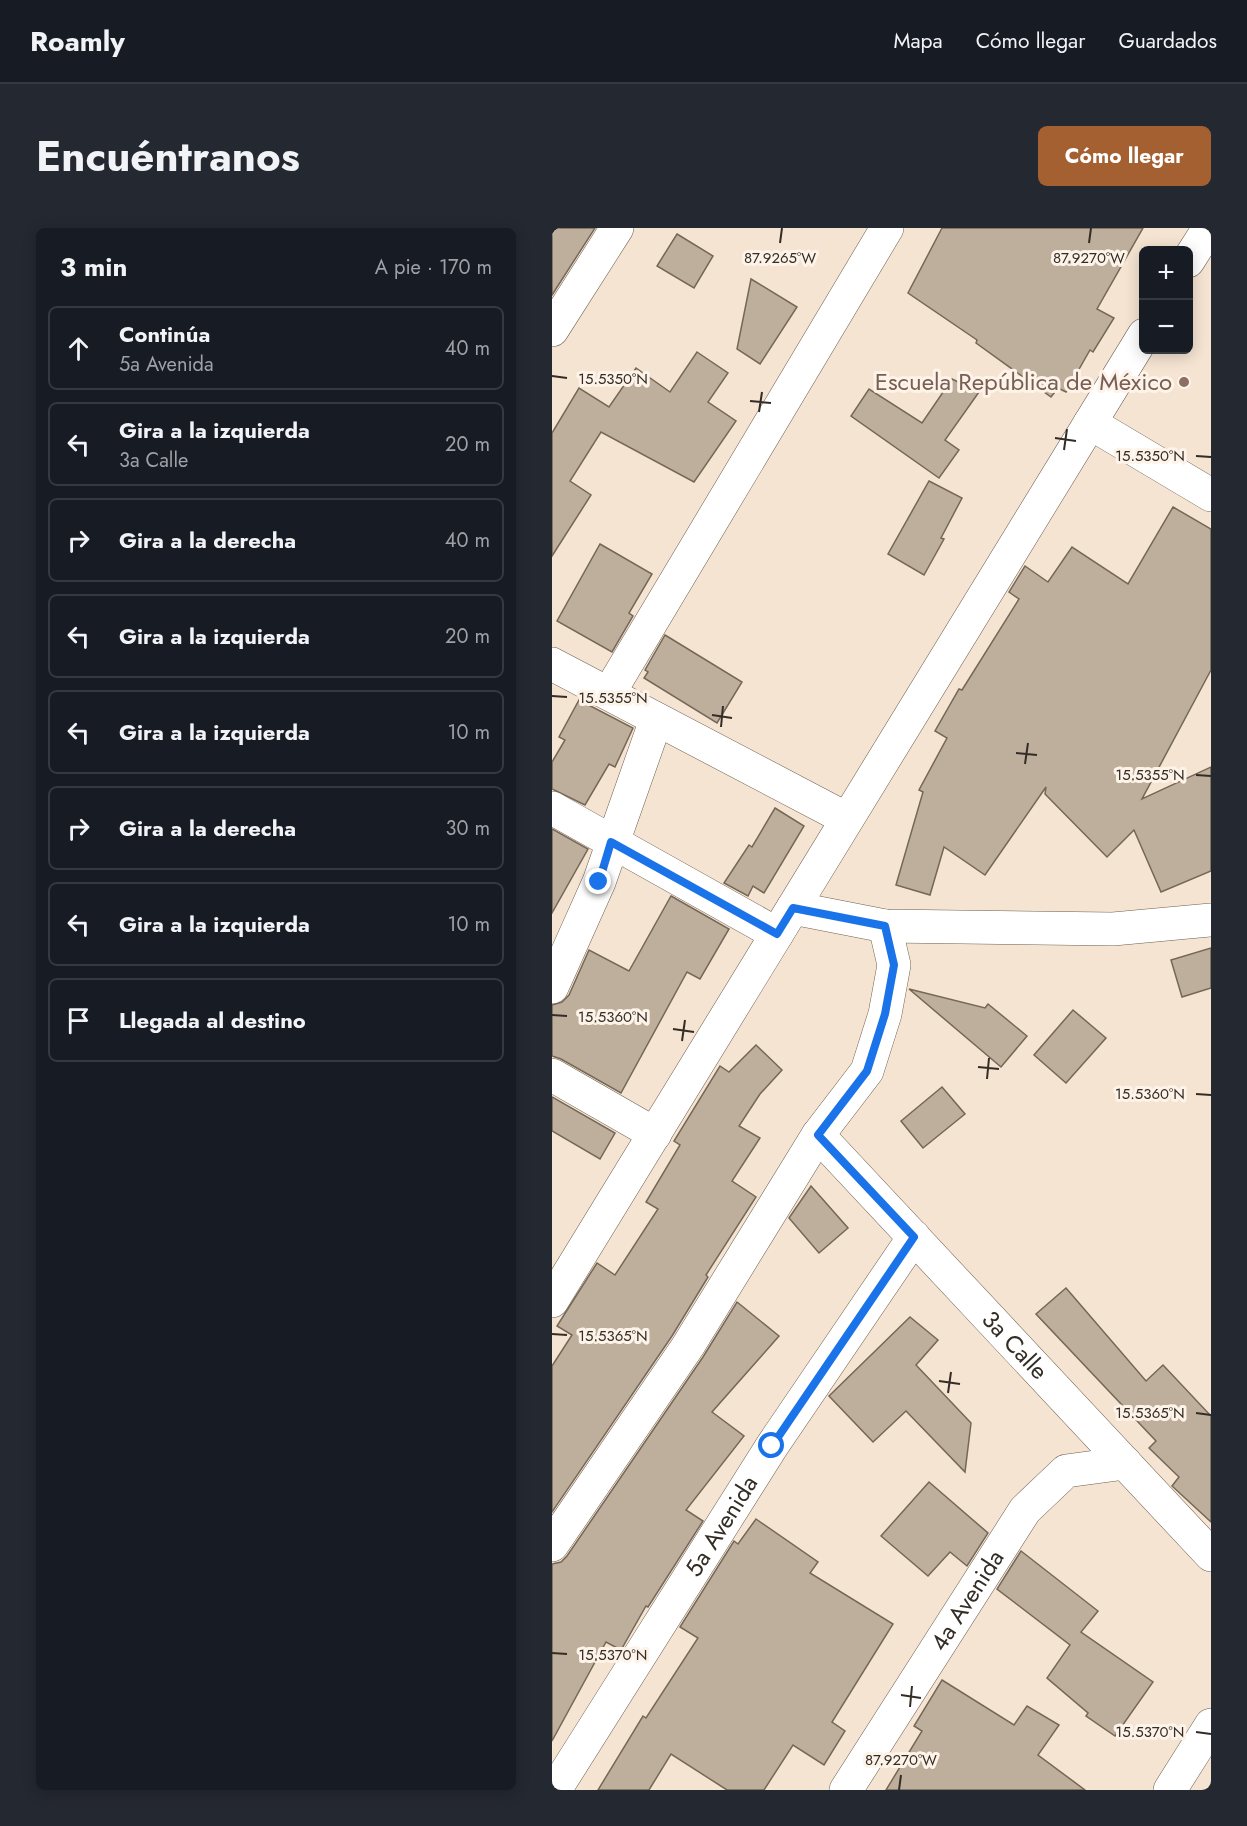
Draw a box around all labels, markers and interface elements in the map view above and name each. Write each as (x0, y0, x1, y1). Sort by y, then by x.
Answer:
text: Roamly (30, 21, 125, 62)
text: Mapa (893, 26, 943, 56)
text: Cómo llegar (976, 26, 1085, 56)
text: Guardados (1118, 26, 1217, 56)
text: Encuéntranos (36, 126, 300, 187)
button: Cómo llegar (1038, 126, 1211, 186)
map controls (1139, 246, 1193, 354)
button: + (1139, 246, 1193, 300)
text: 87.9265°W (744, 247, 816, 269)
text: 87.9270°W (1053, 247, 1125, 269)
text: 3 min (60, 248, 127, 286)
text: A pie · 170 m (375, 253, 492, 282)
button: − (1139, 300, 1193, 354)
text: Continúa (119, 318, 210, 350)
icon: ahead (62, 332, 95, 365)
text: 40 m (445, 334, 490, 363)
text: 5a Avenida (119, 350, 214, 379)
place label: Escuela República de México (875, 364, 1172, 399)
text: 15.5350°N (578, 368, 648, 390)
marker: Escuela República de México (1177, 375, 1191, 389)
text: Gira a la izquierda (119, 414, 310, 446)
icon: left (62, 428, 95, 461)
text: 20 m (445, 430, 490, 459)
text: 15.5350°N (1115, 445, 1185, 467)
text: 3a Calle (119, 446, 188, 475)
icon: right (62, 524, 95, 557)
text: Gira a la derecha (119, 524, 296, 556)
text: 40 m (445, 526, 490, 555)
icon: left (62, 620, 95, 653)
text: Gira a la izquierda (119, 620, 310, 652)
text: 20 m (445, 622, 490, 651)
text: 15.5355°N (578, 687, 648, 709)
icon: left (62, 716, 95, 749)
text: Gira a la izquierda (119, 716, 310, 748)
text: 10 m (447, 718, 490, 747)
text: 15.5355°N (1115, 764, 1185, 786)
icon: right (62, 812, 95, 845)
text: Gira a la derecha (119, 812, 296, 844)
text: 30 m (445, 814, 490, 843)
route end (585, 868, 611, 894)
icon: left (62, 908, 95, 941)
text: Gira a la izquierda (119, 908, 310, 940)
text: 10 m (447, 910, 490, 939)
icon: arrive (62, 1004, 95, 1037)
text: Llegada al destino (119, 1004, 306, 1036)
text: 15.5360°N (578, 1006, 648, 1028)
text: 15.5360°N (1115, 1083, 1185, 1105)
street label: 3a Calle (974, 1303, 1056, 1387)
text: 15.5365°N (578, 1325, 648, 1347)
text: 15.5365°N (1115, 1402, 1185, 1424)
route start (758, 1432, 784, 1458)
street label: 5a Avenida (676, 1468, 766, 1583)
street label: 4a Avenida (921, 1543, 1012, 1658)
text: 15.5370°N (579, 1644, 647, 1666)
text: 15.5370°N (1116, 1721, 1184, 1743)
text: 87.9270°W (865, 1749, 937, 1771)

